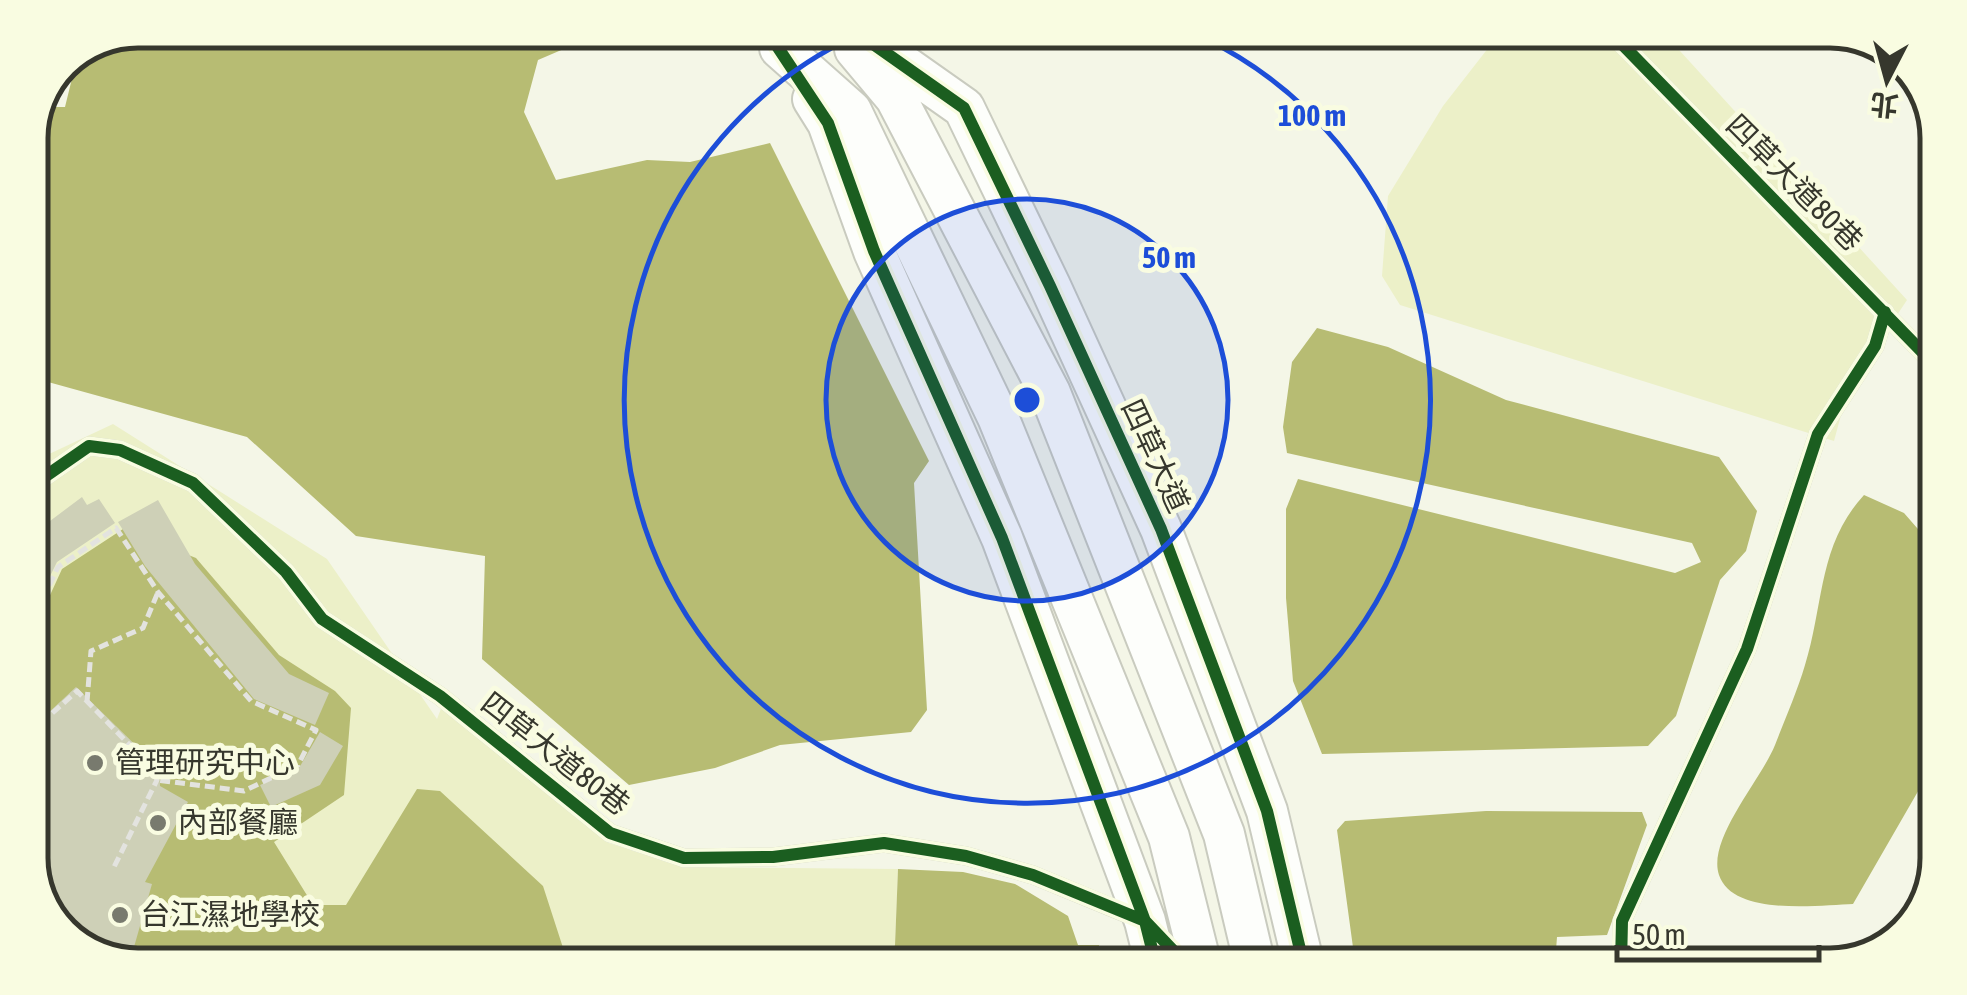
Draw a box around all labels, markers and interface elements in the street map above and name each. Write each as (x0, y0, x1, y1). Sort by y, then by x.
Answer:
north arrow (1837, 30, 1937, 130)
text: 北 (1869, 87, 1900, 122)
text: 100 m (1278, 98, 1346, 132)
street label: 四草大道80巷 (1720, 107, 1870, 257)
text: 50 m (1142, 240, 1196, 274)
centre of rings (1009, 382, 1045, 418)
street label: 四草大道 (1115, 394, 1197, 517)
street label: 四草大道80巷 (475, 685, 636, 821)
place label: 管理研究中心 (115, 745, 295, 779)
marker: 管理研究中心 (84, 752, 106, 774)
place label: 內部餐廳 (178, 805, 298, 839)
marker: 內部餐廳 (147, 812, 169, 834)
place label: 台江濕地學校 (140, 897, 320, 931)
scale bar (1617, 900, 1820, 962)
marker: 台江濕地學校 (109, 904, 131, 926)
text: 50 m (1632, 917, 1686, 951)

